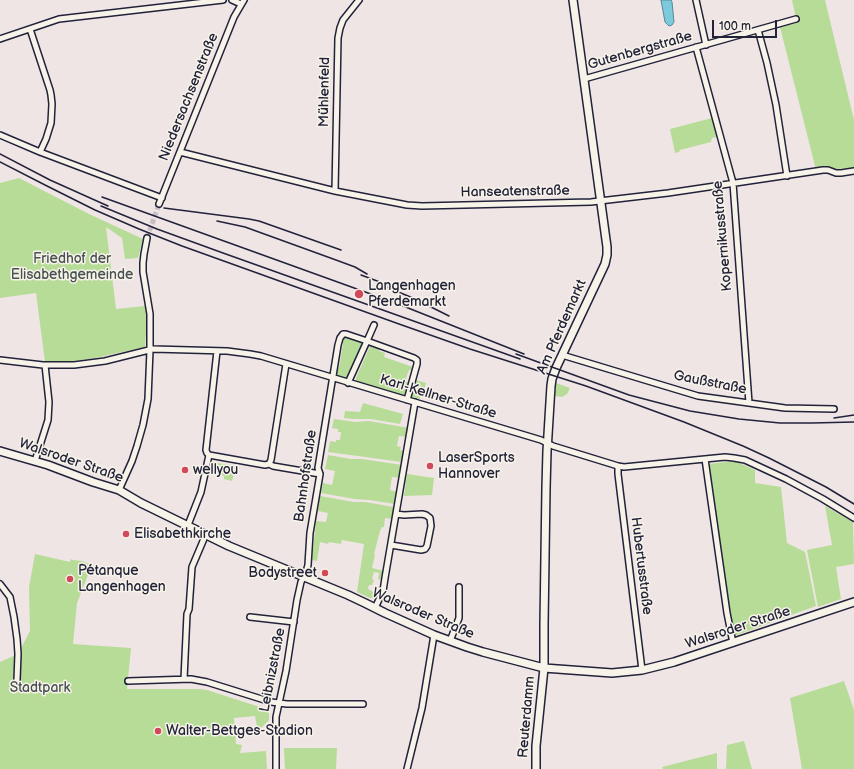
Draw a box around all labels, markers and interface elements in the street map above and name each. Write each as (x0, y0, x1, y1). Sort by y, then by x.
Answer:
scale bar (714, 12, 779, 38)
text: 100 m (719, 19, 751, 34)
street label: Gutenbergstraße (586, 28, 694, 74)
street label: Niedersachsenstraße (156, 30, 222, 164)
street label: Mühlenfeld (316, 57, 334, 127)
street label: Kopernikusstraße (710, 180, 736, 292)
street label: Hanseatenstraße (460, 183, 570, 201)
park label: Friedhof der Elisabethgemeinde (11, 251, 133, 284)
street label: Am Pferdemarkt (534, 277, 590, 377)
place label: Langenhagen Pferdemarkt (368, 278, 456, 310)
marker: Langenhagen Pferdemarkt (353, 288, 365, 300)
street label: Gaußstraße (672, 368, 748, 398)
street label: Karl-Kellner-Straße (378, 371, 498, 423)
street label: Bahnhofstraße (291, 429, 321, 523)
street label: Walsroder Straße (17, 435, 125, 487)
place label: LaserSports Hannover (438, 450, 515, 482)
marker: LaserSports Hannover (425, 461, 435, 471)
place label: wellyou (193, 462, 238, 478)
marker: wellyou (180, 465, 190, 475)
street label: Hubertusstraße (627, 516, 655, 616)
place label: Elisabethkirche (134, 526, 231, 542)
marker: Elisabethkirche (121, 529, 131, 539)
place label: Pétanque Langenhagen (78, 563, 166, 596)
place label: Bodystreet (248, 565, 317, 581)
marker: Bodystreet (320, 568, 330, 578)
marker: Pétanque Langenhagen (65, 574, 75, 584)
street label: Walsroder Straße (369, 585, 477, 643)
street label: Walsroder Straße (683, 603, 793, 653)
street label: Leibnizstraße (257, 627, 289, 713)
street label: Reuterdamm (515, 675, 539, 759)
park label: Stadtpark (10, 680, 70, 696)
place label: Walter-Bettges-Stadion (166, 723, 313, 739)
marker: Walter-Bettges-Stadion (153, 726, 163, 736)

